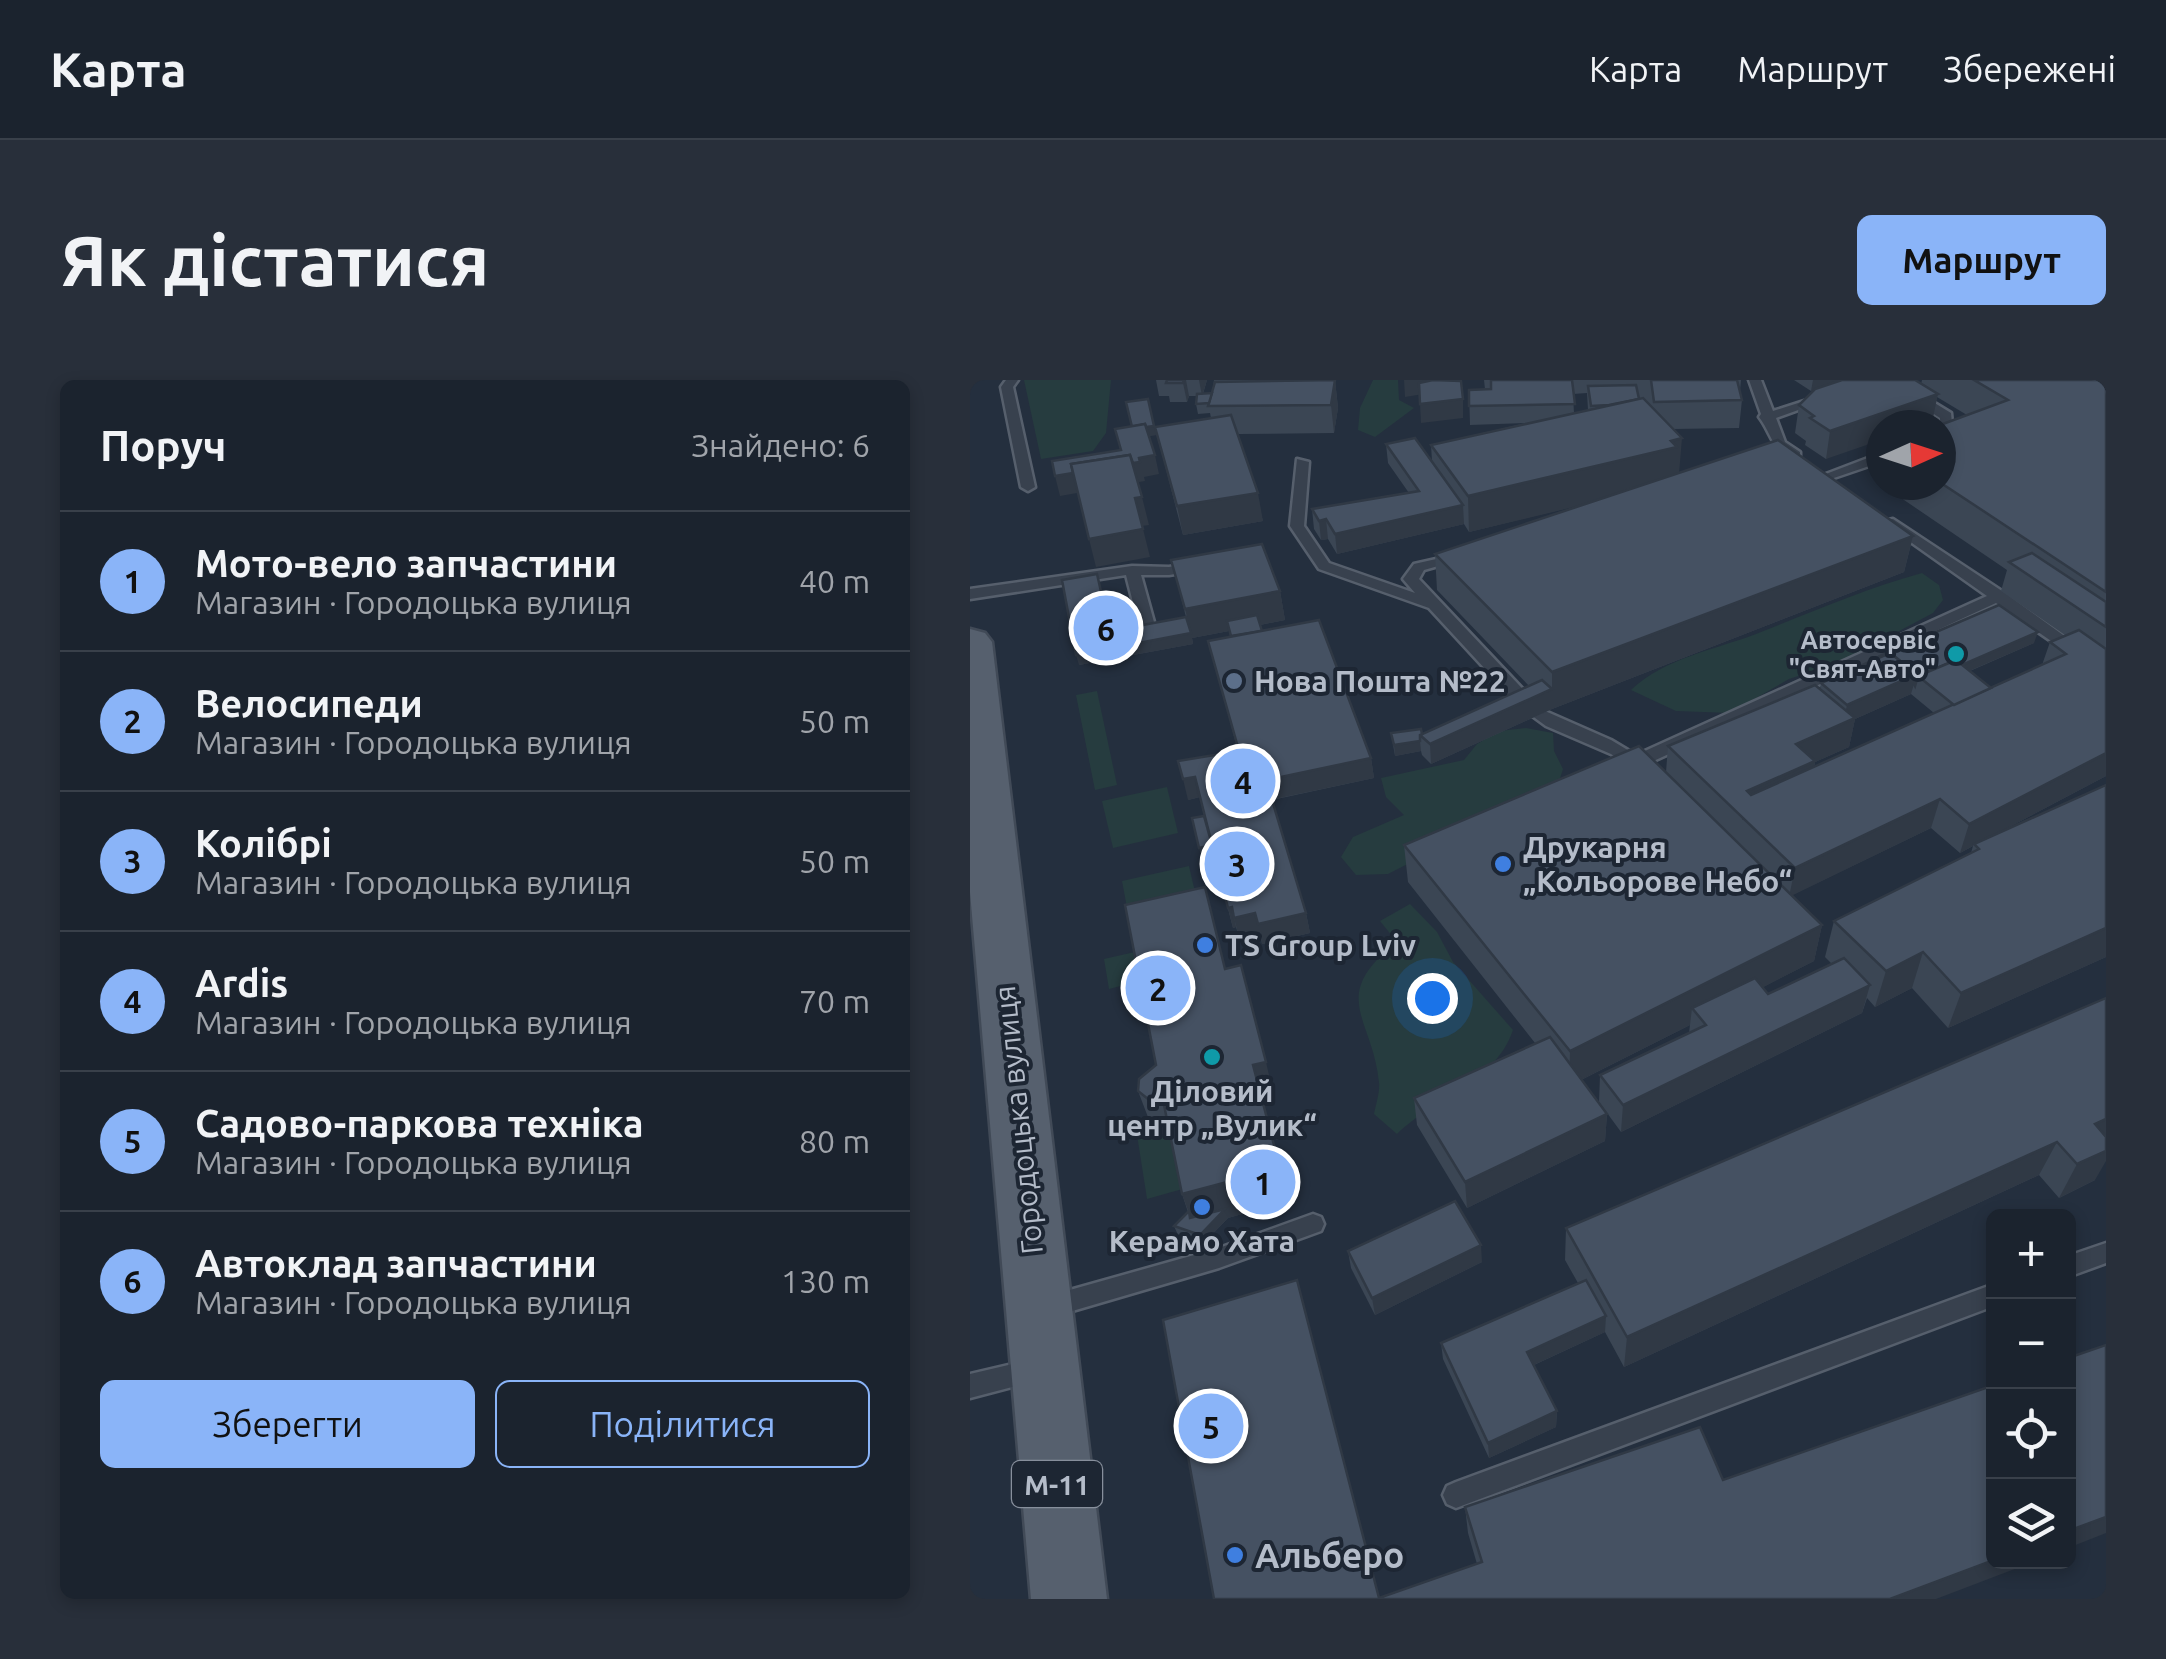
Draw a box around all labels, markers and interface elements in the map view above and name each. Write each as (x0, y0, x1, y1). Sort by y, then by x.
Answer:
text: Карта (50, 42, 187, 96)
text: Карта (1589, 49, 1682, 89)
text: Маршрут (1737, 49, 1888, 89)
text: Збережені (1943, 49, 2116, 89)
button: Маршрут (1857, 215, 2106, 305)
text: Як дістатися (60, 221, 489, 299)
north arrow (1866, 410, 1956, 500)
text: Поруч (100, 422, 226, 469)
text: Знайдено: 6 (691, 427, 870, 463)
text: Мото-вело запчастини (195, 542, 617, 584)
text: 1 (123, 563, 142, 599)
text: 40 m (799, 563, 870, 599)
text: Магазин · Городоцька вулиця (195, 584, 632, 620)
pin: 6 (1074, 590, 1138, 666)
place label: Автосервіс "Свят-Авто" (1789, 626, 1936, 683)
marker: Автосервіс "Свят-Авто" (1945, 643, 1967, 665)
place label: Нова Пошта №22 (1254, 664, 1506, 698)
marker: Нова Пошта №22 (1223, 670, 1245, 692)
text: Велосипеди (195, 682, 423, 724)
text: 2 (123, 703, 142, 739)
text: 50 m (799, 703, 870, 739)
text: Магазин · Городоцька вулиця (195, 724, 632, 760)
pin: 4 (1210, 744, 1276, 818)
text: Колібрі (195, 822, 332, 864)
pin: 3 (1204, 826, 1270, 902)
place label: Друкарня „Кольорове Небо“ (1523, 830, 1792, 898)
text: 3 (123, 843, 142, 879)
text: 50 m (799, 843, 870, 879)
marker: Друкарня „Кольорове Небо“ (1492, 853, 1514, 875)
text: Магазин · Городоцька вулиця (195, 864, 632, 900)
place label: TS Group Lviv (1225, 928, 1416, 962)
marker: TS Group Lviv (1194, 934, 1216, 956)
pin: 2 (1126, 950, 1190, 1026)
text: Ardis (195, 962, 288, 1004)
your location (1407, 973, 1458, 1024)
text: 4 (123, 983, 142, 1019)
text: 70 m (799, 983, 870, 1019)
street label: Городоцька вулиця (987, 984, 1049, 1256)
text: Магазин · Городоцька вулиця (195, 1004, 632, 1040)
marker: Діловий центр „Вулик“ (1201, 1046, 1223, 1068)
place label: Діловий центр „Вулик“ (1107, 1074, 1317, 1142)
text: Садово-паркова техніка (195, 1102, 644, 1144)
text: 5 (123, 1123, 142, 1159)
text: 80 m (799, 1123, 870, 1159)
text: Магазин · Городоцька вулиця (195, 1144, 632, 1180)
pin: 1 (1230, 1144, 1296, 1220)
marker: Керамо Хата (1191, 1196, 1213, 1218)
map controls (1986, 1209, 2076, 1569)
button: + (1986, 1209, 2076, 1299)
place label: Керамо Хата (1109, 1224, 1295, 1258)
text: Автоклад запчастини (195, 1242, 597, 1284)
text: 6 (123, 1263, 142, 1299)
text: 130 m (781, 1263, 870, 1299)
text: Магазин · Городоцька вулиця (195, 1284, 632, 1320)
button: − (1986, 1299, 2076, 1389)
button: Зберегти (100, 1380, 475, 1468)
button: Поділитися (495, 1380, 870, 1468)
pin: 5 (1178, 1388, 1244, 1464)
button: locate (1986, 1389, 2076, 1479)
road number: М-11 (1012, 1461, 1102, 1507)
button: layers (1986, 1479, 2076, 1569)
place label: Альберо (1255, 1535, 1404, 1575)
marker: Альберо (1224, 1544, 1246, 1566)

